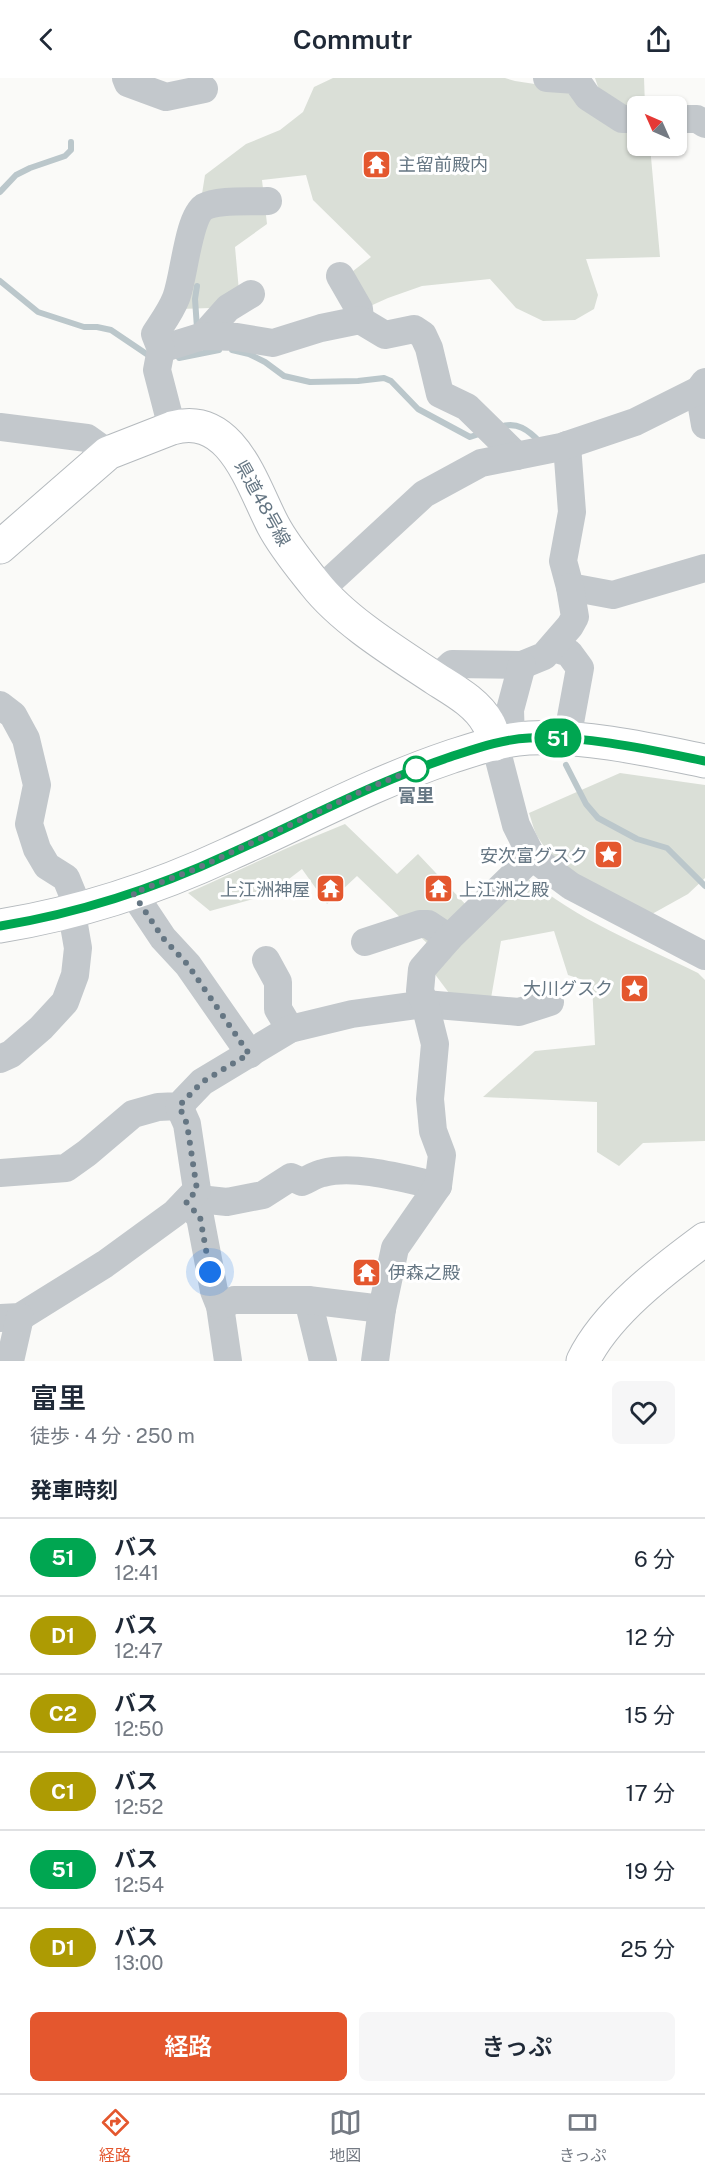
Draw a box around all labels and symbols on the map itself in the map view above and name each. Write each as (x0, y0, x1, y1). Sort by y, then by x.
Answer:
north arrow (627, 96, 687, 156)
temple icon: 主留前殿内 (361, 148, 393, 180)
place label: 主留前殿内 (398, 154, 488, 175)
street label: 県道48号線 (231, 456, 295, 550)
line badge: 51 (531, 718, 585, 758)
marker: 富里 (403, 756, 429, 782)
place label: 富里 (398, 785, 434, 806)
place icon: 安次富グスク (593, 839, 625, 871)
place label: 安次富グスク (480, 845, 588, 866)
temple icon: 上江洲神屋 (315, 873, 347, 905)
temple icon: 上江洲之殿 (422, 873, 454, 905)
place label: 上江洲神屋 (220, 879, 310, 900)
place label: 上江洲之殿 (459, 879, 549, 900)
place icon: 大川グスク (618, 972, 650, 1004)
place label: 大川グスク (523, 978, 613, 999)
temple icon: 伊森之殿 (351, 1256, 383, 1288)
your location (195, 1257, 225, 1287)
place label: 伊森之殿 (388, 1262, 460, 1283)

